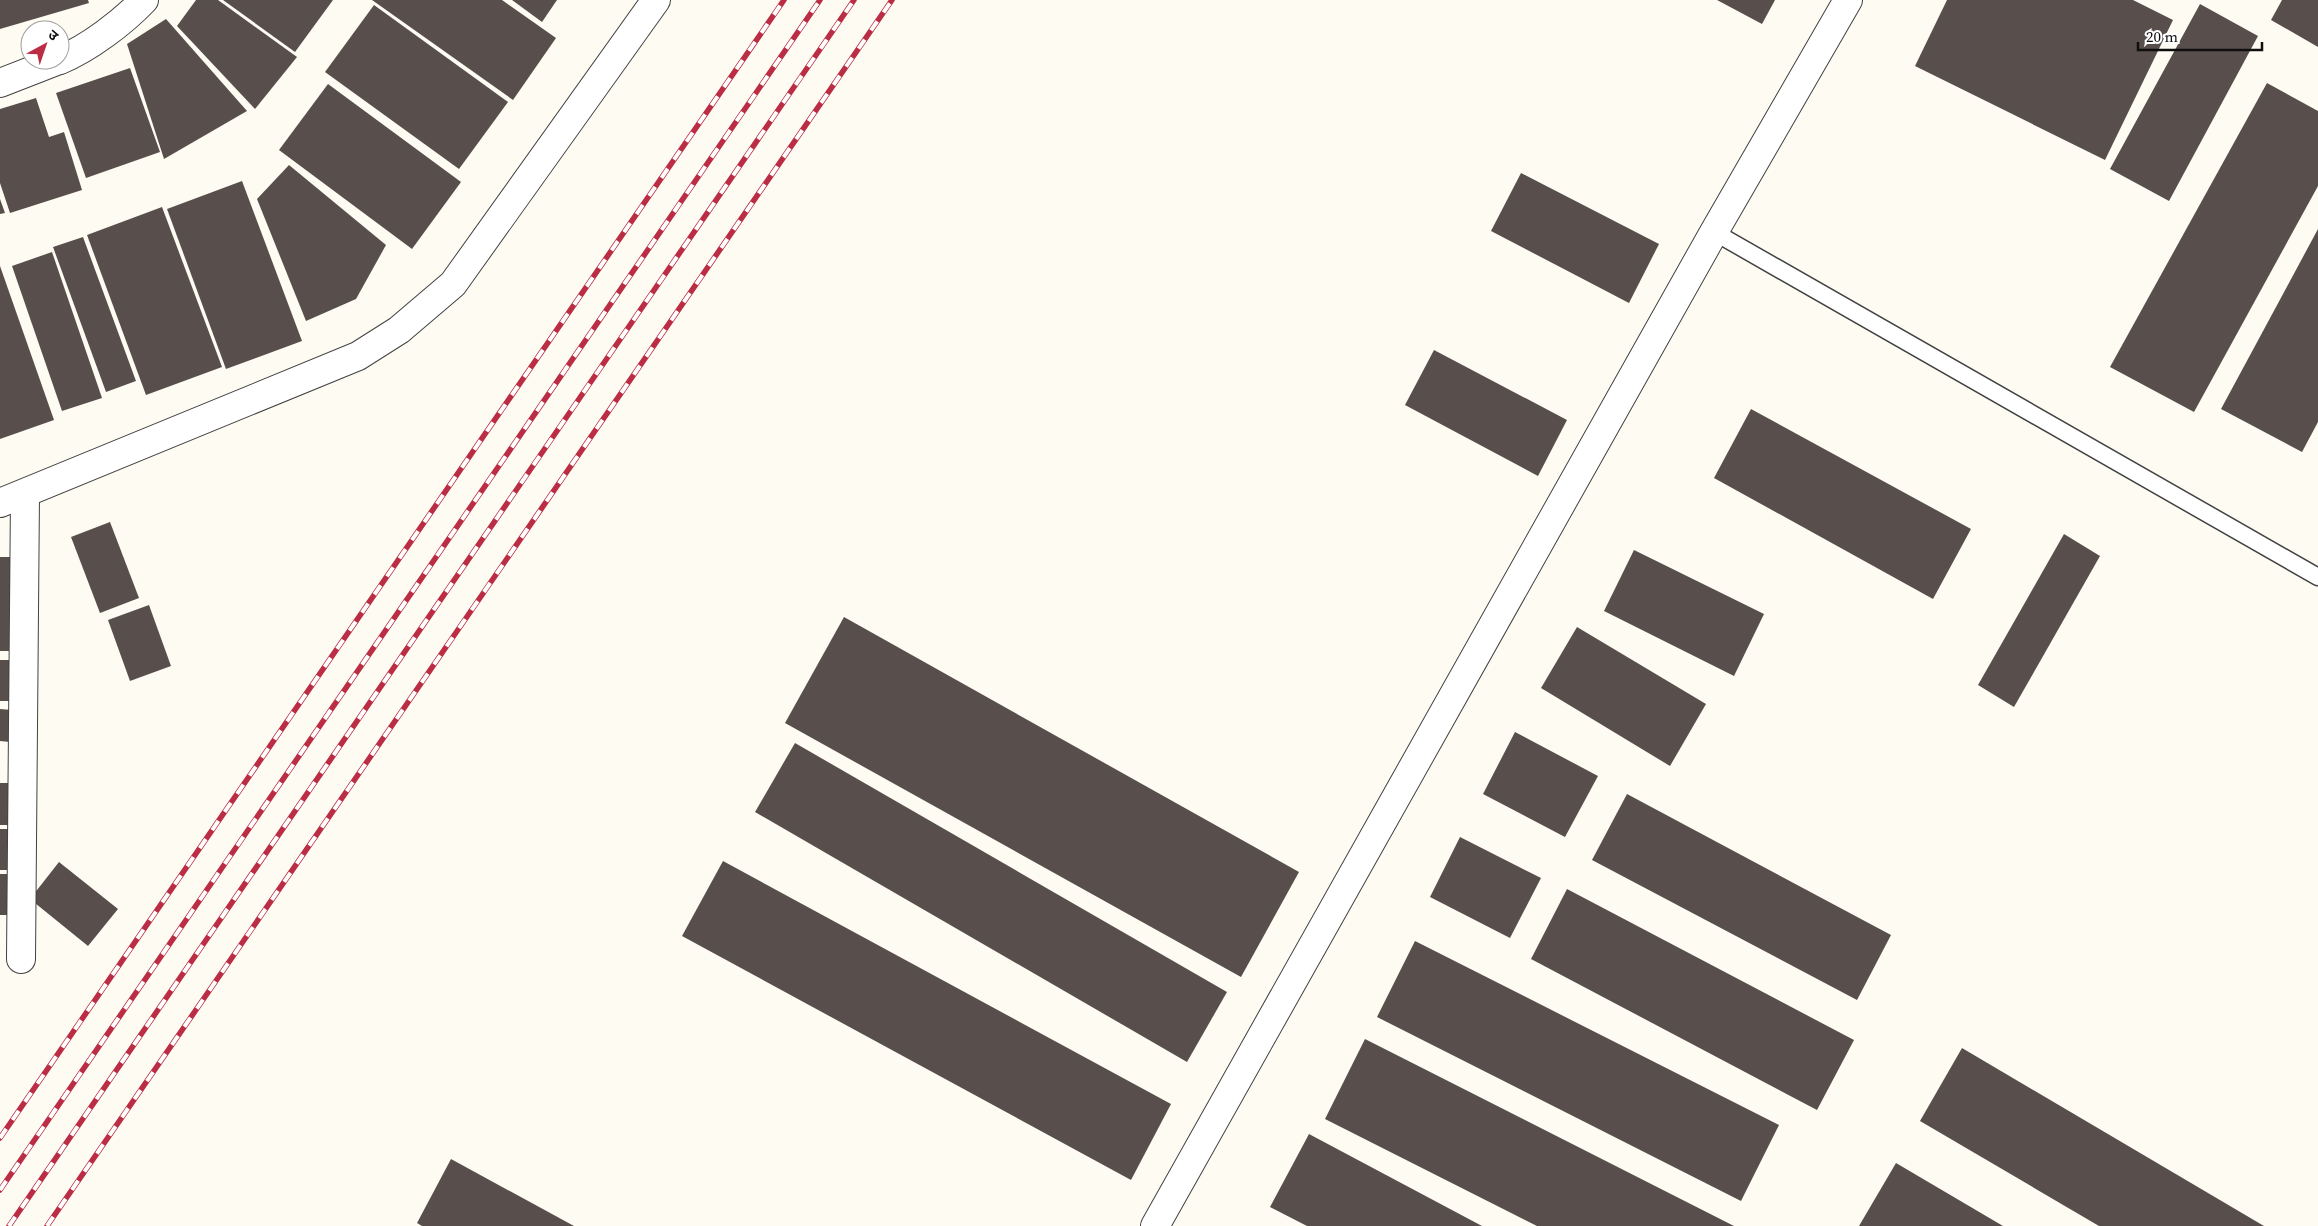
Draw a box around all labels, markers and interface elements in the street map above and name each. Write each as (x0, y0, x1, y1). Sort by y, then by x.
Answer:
north arrow (20, 20, 70, 70)
scale bar (2138, 20, 2262, 52)
text: उ (44, 25, 64, 46)
text: 20 m (2146, 26, 2178, 47)

